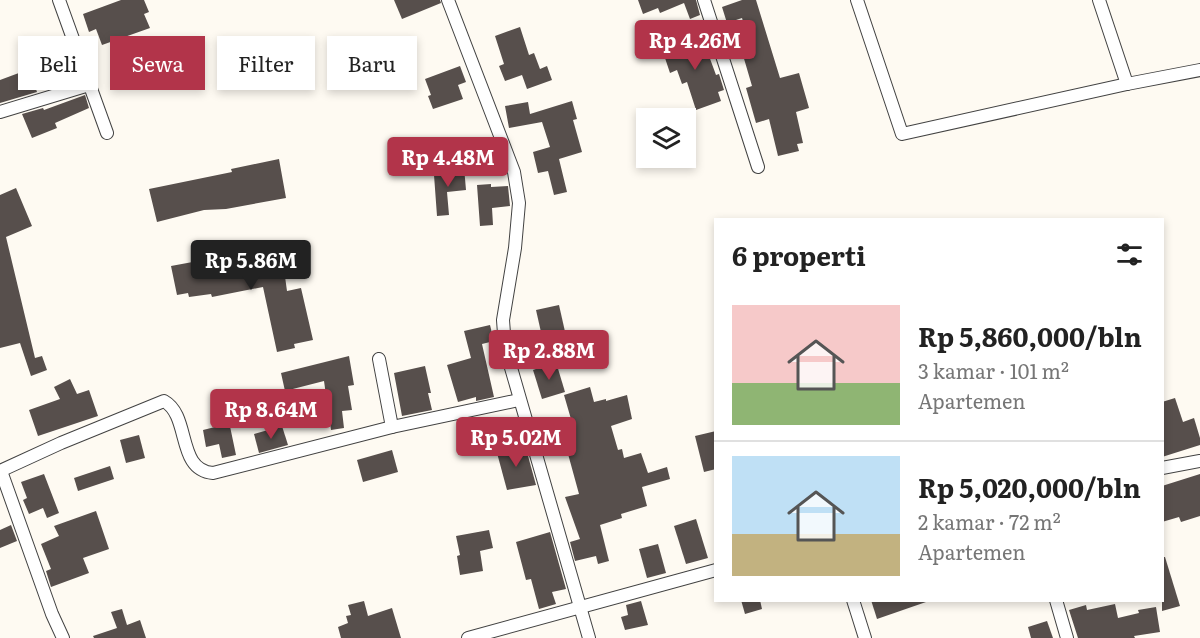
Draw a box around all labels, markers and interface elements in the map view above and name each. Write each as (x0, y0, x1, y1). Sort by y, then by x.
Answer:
pin: Rp 4.26M (633, 20, 757, 71)
text: Rp 4.26M (649, 24, 741, 54)
chip: Beli (18, 36, 98, 90)
chip: Sewa (110, 36, 205, 90)
chip: Filter (217, 36, 315, 90)
chip: Baru (327, 36, 417, 90)
map controls (636, 108, 696, 168)
button: layers (636, 108, 696, 168)
pin: Rp 4.48M (386, 137, 510, 188)
text: Rp 4.48M (401, 141, 495, 171)
text: 6 properti (732, 235, 866, 274)
icon: filters (1113, 238, 1146, 271)
pin: Rp 5.86M (189, 240, 313, 291)
text: Rp 5.86M (205, 244, 297, 274)
text: Rp 5,860,000/bln (918, 316, 1142, 355)
icon: home (780, 329, 852, 401)
pin: Rp 2.88M (487, 330, 611, 381)
text: Rp 2.88M (503, 334, 595, 364)
text: 3 kamar · 101 m² (918, 355, 1069, 385)
text: Apartemen (918, 385, 1026, 415)
pin: Rp 8.64M (209, 389, 333, 440)
text: Rp 8.64M (224, 393, 318, 423)
pin: Rp 5.02M (454, 417, 578, 468)
text: Rp 5.02M (470, 421, 562, 451)
text: Rp 5,020,000/bln (918, 467, 1141, 506)
icon: home (780, 480, 852, 552)
text: 2 kamar · 72 m² (918, 506, 1061, 536)
text: Apartemen (918, 536, 1026, 566)

